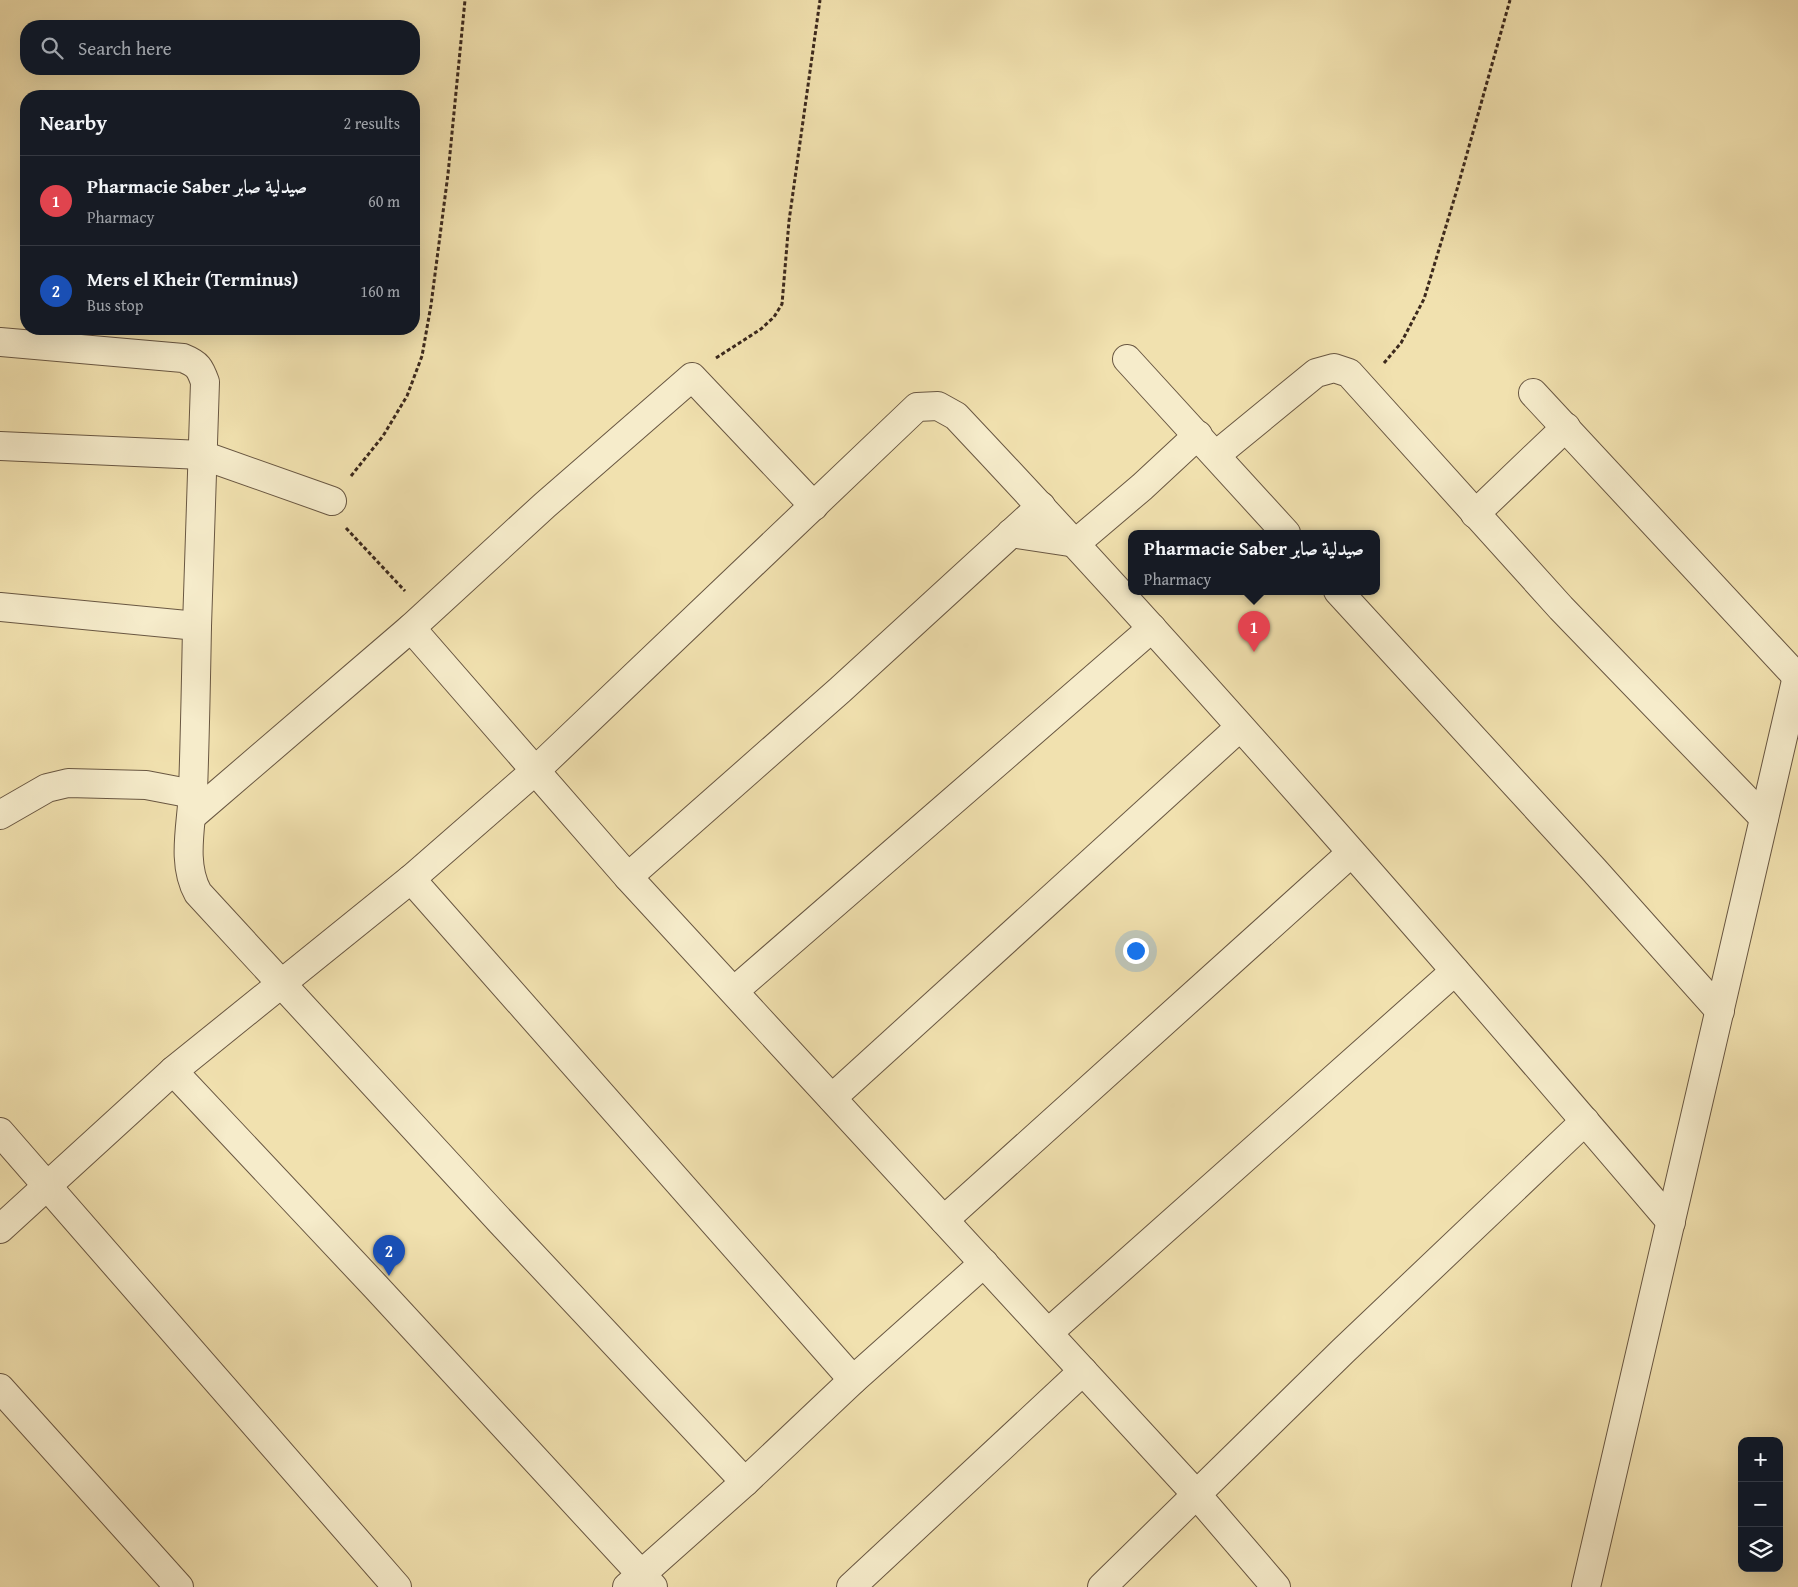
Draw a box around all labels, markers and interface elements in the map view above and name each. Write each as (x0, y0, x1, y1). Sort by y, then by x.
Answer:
search box (20, 20, 420, 75)
icon: search (38, 34, 66, 62)
text: Search here (78, 34, 172, 62)
text: Nearby (40, 107, 107, 138)
text: 2 results (343, 111, 400, 135)
text: Pharmacie Saber صيدلية صابر (87, 172, 307, 200)
text: 1 (52, 189, 60, 213)
text: 60 m (368, 189, 400, 213)
text: Pharmacy (87, 205, 154, 229)
text: Mers el Kheir (Terminus) (87, 265, 298, 293)
text: 2 (52, 279, 60, 303)
text: 160 m (360, 279, 400, 303)
text: Bus stop (87, 293, 143, 317)
popup (1128, 530, 1380, 595)
text: Pharmacie Saber صيدلية صابر (1144, 534, 1364, 562)
text: Pharmacy (1144, 567, 1211, 591)
pin: 1 (1238, 611, 1270, 652)
your location (1123, 938, 1149, 964)
pin: 2 (373, 1235, 405, 1276)
map controls (1738, 1437, 1783, 1572)
button: + (1738, 1437, 1783, 1482)
button: − (1738, 1482, 1783, 1527)
button: layers (1738, 1527, 1783, 1572)

